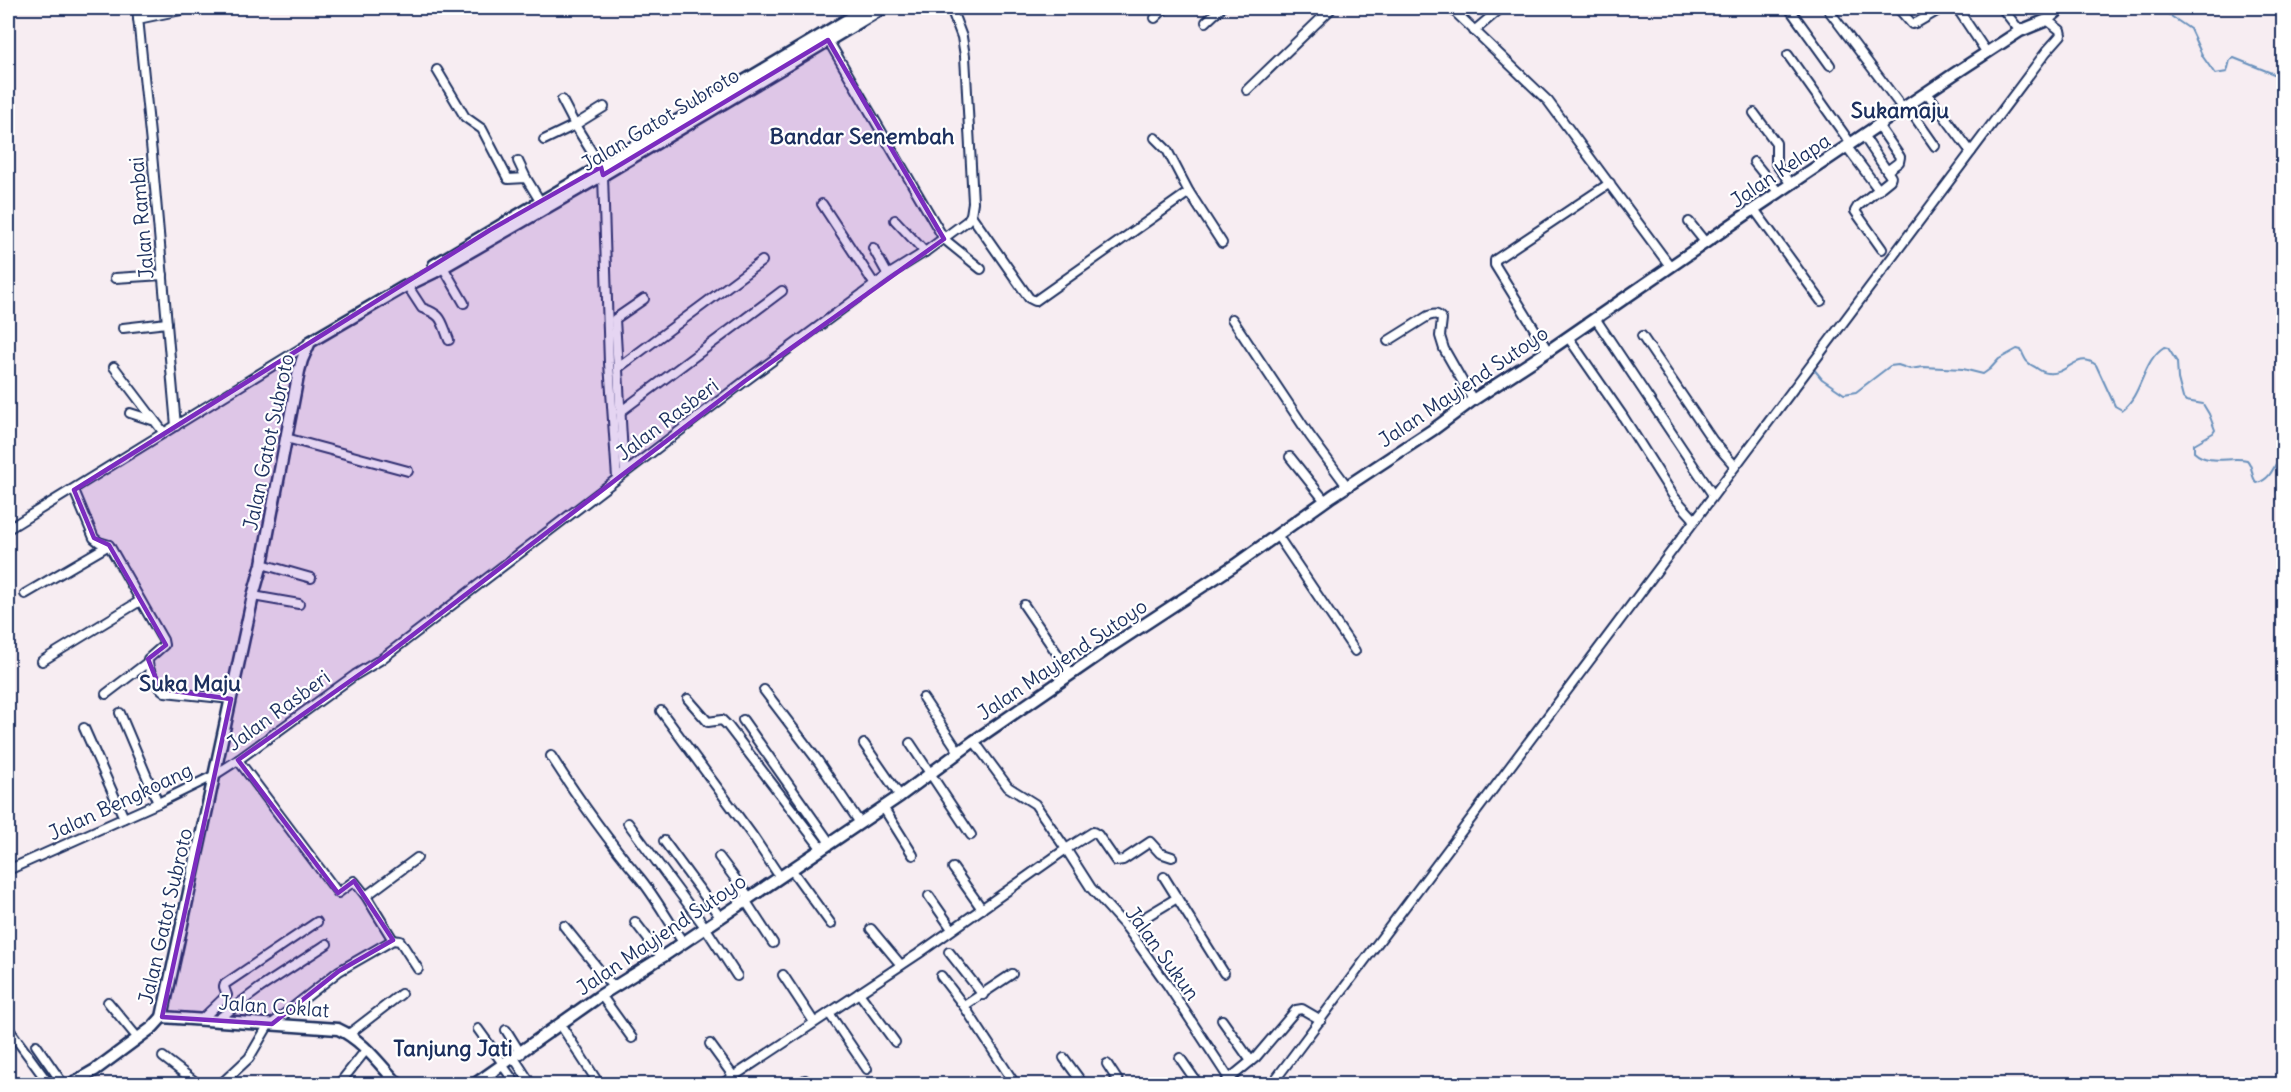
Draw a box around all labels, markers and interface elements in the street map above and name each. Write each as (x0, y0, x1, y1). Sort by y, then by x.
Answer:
street label: Jalan Gatot Subroto (576, 62, 744, 176)
district label: Sukamaju (1851, 96, 1949, 124)
district label: Bandar Senembah (770, 122, 955, 150)
street label: Jalan Kelapa (1725, 127, 1835, 213)
street label: Jalan Rambai (123, 156, 159, 280)
street label: Jalan Mayjend Sutoyo (1373, 320, 1553, 452)
street label: Jalan Gatot Subroto (237, 351, 299, 533)
street label: Jalan Rasberi (611, 372, 723, 466)
street label: Jalan Mayjend Sutoyo (972, 593, 1152, 725)
street label: Jalan Rasberi (222, 664, 334, 756)
district label: Suka Maju (139, 669, 241, 697)
street label: Jalan Bengkoang (44, 757, 196, 845)
street label: Jalan Gatot Subroto (133, 826, 197, 1006)
street label: Jalan Mayjend Sutoyo (571, 868, 751, 1000)
street label: Jalan Sukun (1121, 901, 1205, 1005)
street label: Jalan Coklat (218, 990, 330, 1022)
district label: Tanjung Jati (393, 1034, 513, 1062)

